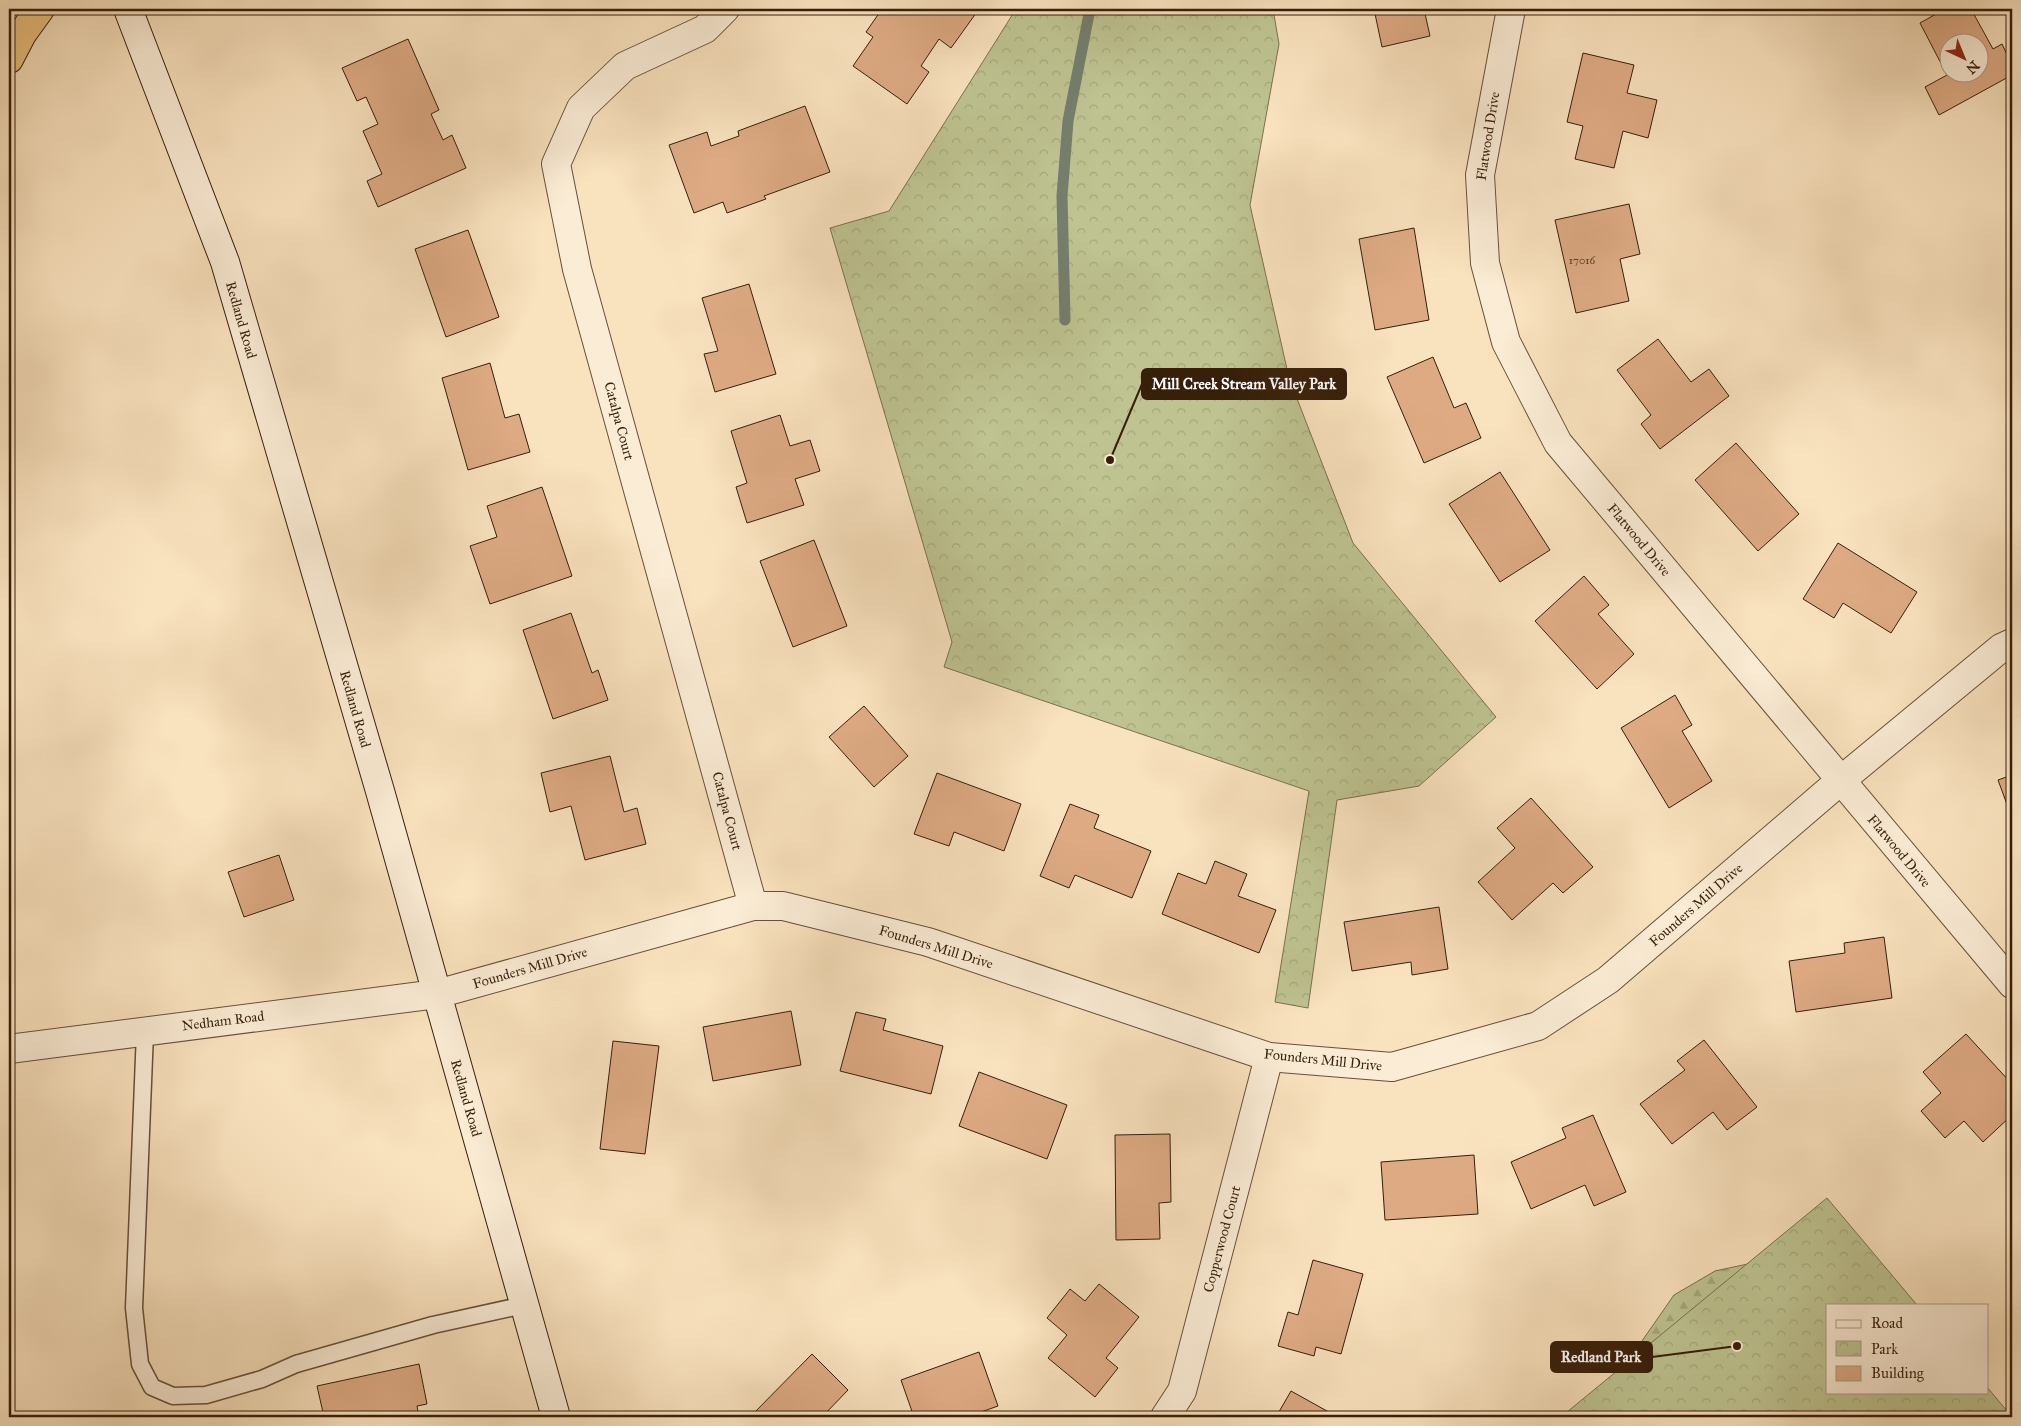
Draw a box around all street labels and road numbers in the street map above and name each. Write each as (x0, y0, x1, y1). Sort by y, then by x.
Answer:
street label: Flatwood Drive (1473, 90, 1503, 182)
street label: Redland Road (222, 279, 260, 361)
street label: Catalpa Court (600, 380, 638, 462)
street label: Flatwood Drive (1604, 500, 1674, 580)
street label: Redland Road (336, 668, 374, 750)
street label: Catalpa Court (708, 770, 746, 852)
street label: Flatwood Drive (1864, 811, 1934, 891)
street label: Founders Mill Drive (1646, 860, 1746, 950)
street label: Founders Mill Drive (877, 922, 995, 972)
street label: Founders Mill Drive (471, 943, 589, 993)
street label: Nedham Road (181, 1008, 265, 1034)
street label: Founders Mill Drive (1263, 1045, 1383, 1075)
street label: Redland Road (447, 1057, 485, 1139)
street label: Copperwood Court (1200, 1184, 1244, 1294)

